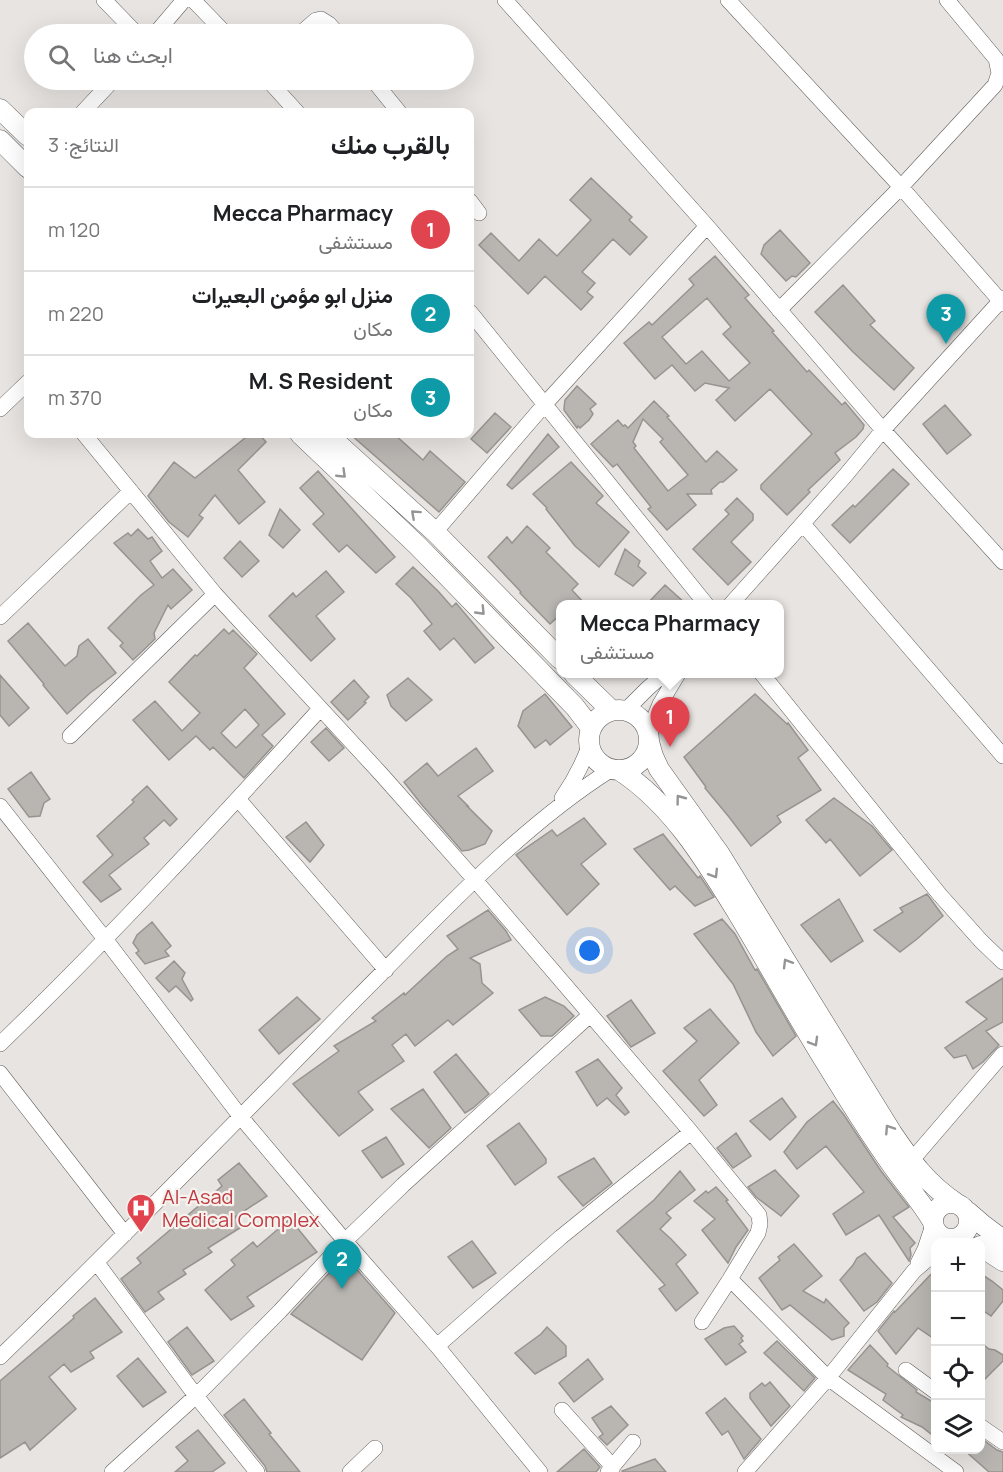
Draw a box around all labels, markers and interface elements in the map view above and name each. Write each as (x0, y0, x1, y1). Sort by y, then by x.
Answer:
search box (24, 24, 474, 90)
text: ابحث هنا (93, 40, 173, 70)
icon: search (45, 41, 78, 74)
text: بالقرب منك (331, 126, 450, 162)
text: النتائج: 3 (48, 131, 119, 158)
text: Mecca Pharmacy (213, 198, 393, 228)
text: 120 m (48, 216, 100, 243)
text: 1 (426, 216, 435, 243)
text: مستشفى (318, 228, 393, 255)
text: منزل ابو مؤمن البعيرات (192, 280, 393, 310)
pin: 3 (926, 294, 966, 344)
text: 220 m (48, 300, 104, 327)
text: 2 (425, 300, 436, 327)
text: مكان (353, 315, 393, 342)
text: M. S Resident (249, 366, 393, 396)
text: 370 m (48, 384, 102, 411)
text: 3 (425, 384, 436, 411)
text: مكان (353, 396, 393, 423)
one-way arrow (336, 467, 346, 478)
one-way arrow (412, 510, 422, 521)
popup (556, 600, 784, 678)
one-way arrow (474, 604, 485, 614)
text: Mecca Pharmacy (580, 608, 760, 638)
text: مستشفى (580, 638, 654, 665)
pin: 1 (650, 698, 690, 747)
one-way arrow (677, 795, 688, 806)
one-way arrow (707, 868, 718, 879)
your location (575, 936, 604, 965)
one-way arrow (784, 958, 795, 969)
one-way arrow (806, 1036, 818, 1046)
one-way arrow (886, 1124, 897, 1135)
place label: Al-Asad Medical Complex (162, 1183, 320, 1233)
hospital icon: Al-Asad Medical Complex (125, 1192, 157, 1234)
map controls (931, 1238, 985, 1454)
button: + (931, 1238, 985, 1292)
pin: 2 (322, 1240, 362, 1289)
button: − (931, 1292, 985, 1346)
button: locate (931, 1346, 985, 1400)
button: layers (931, 1400, 985, 1454)

